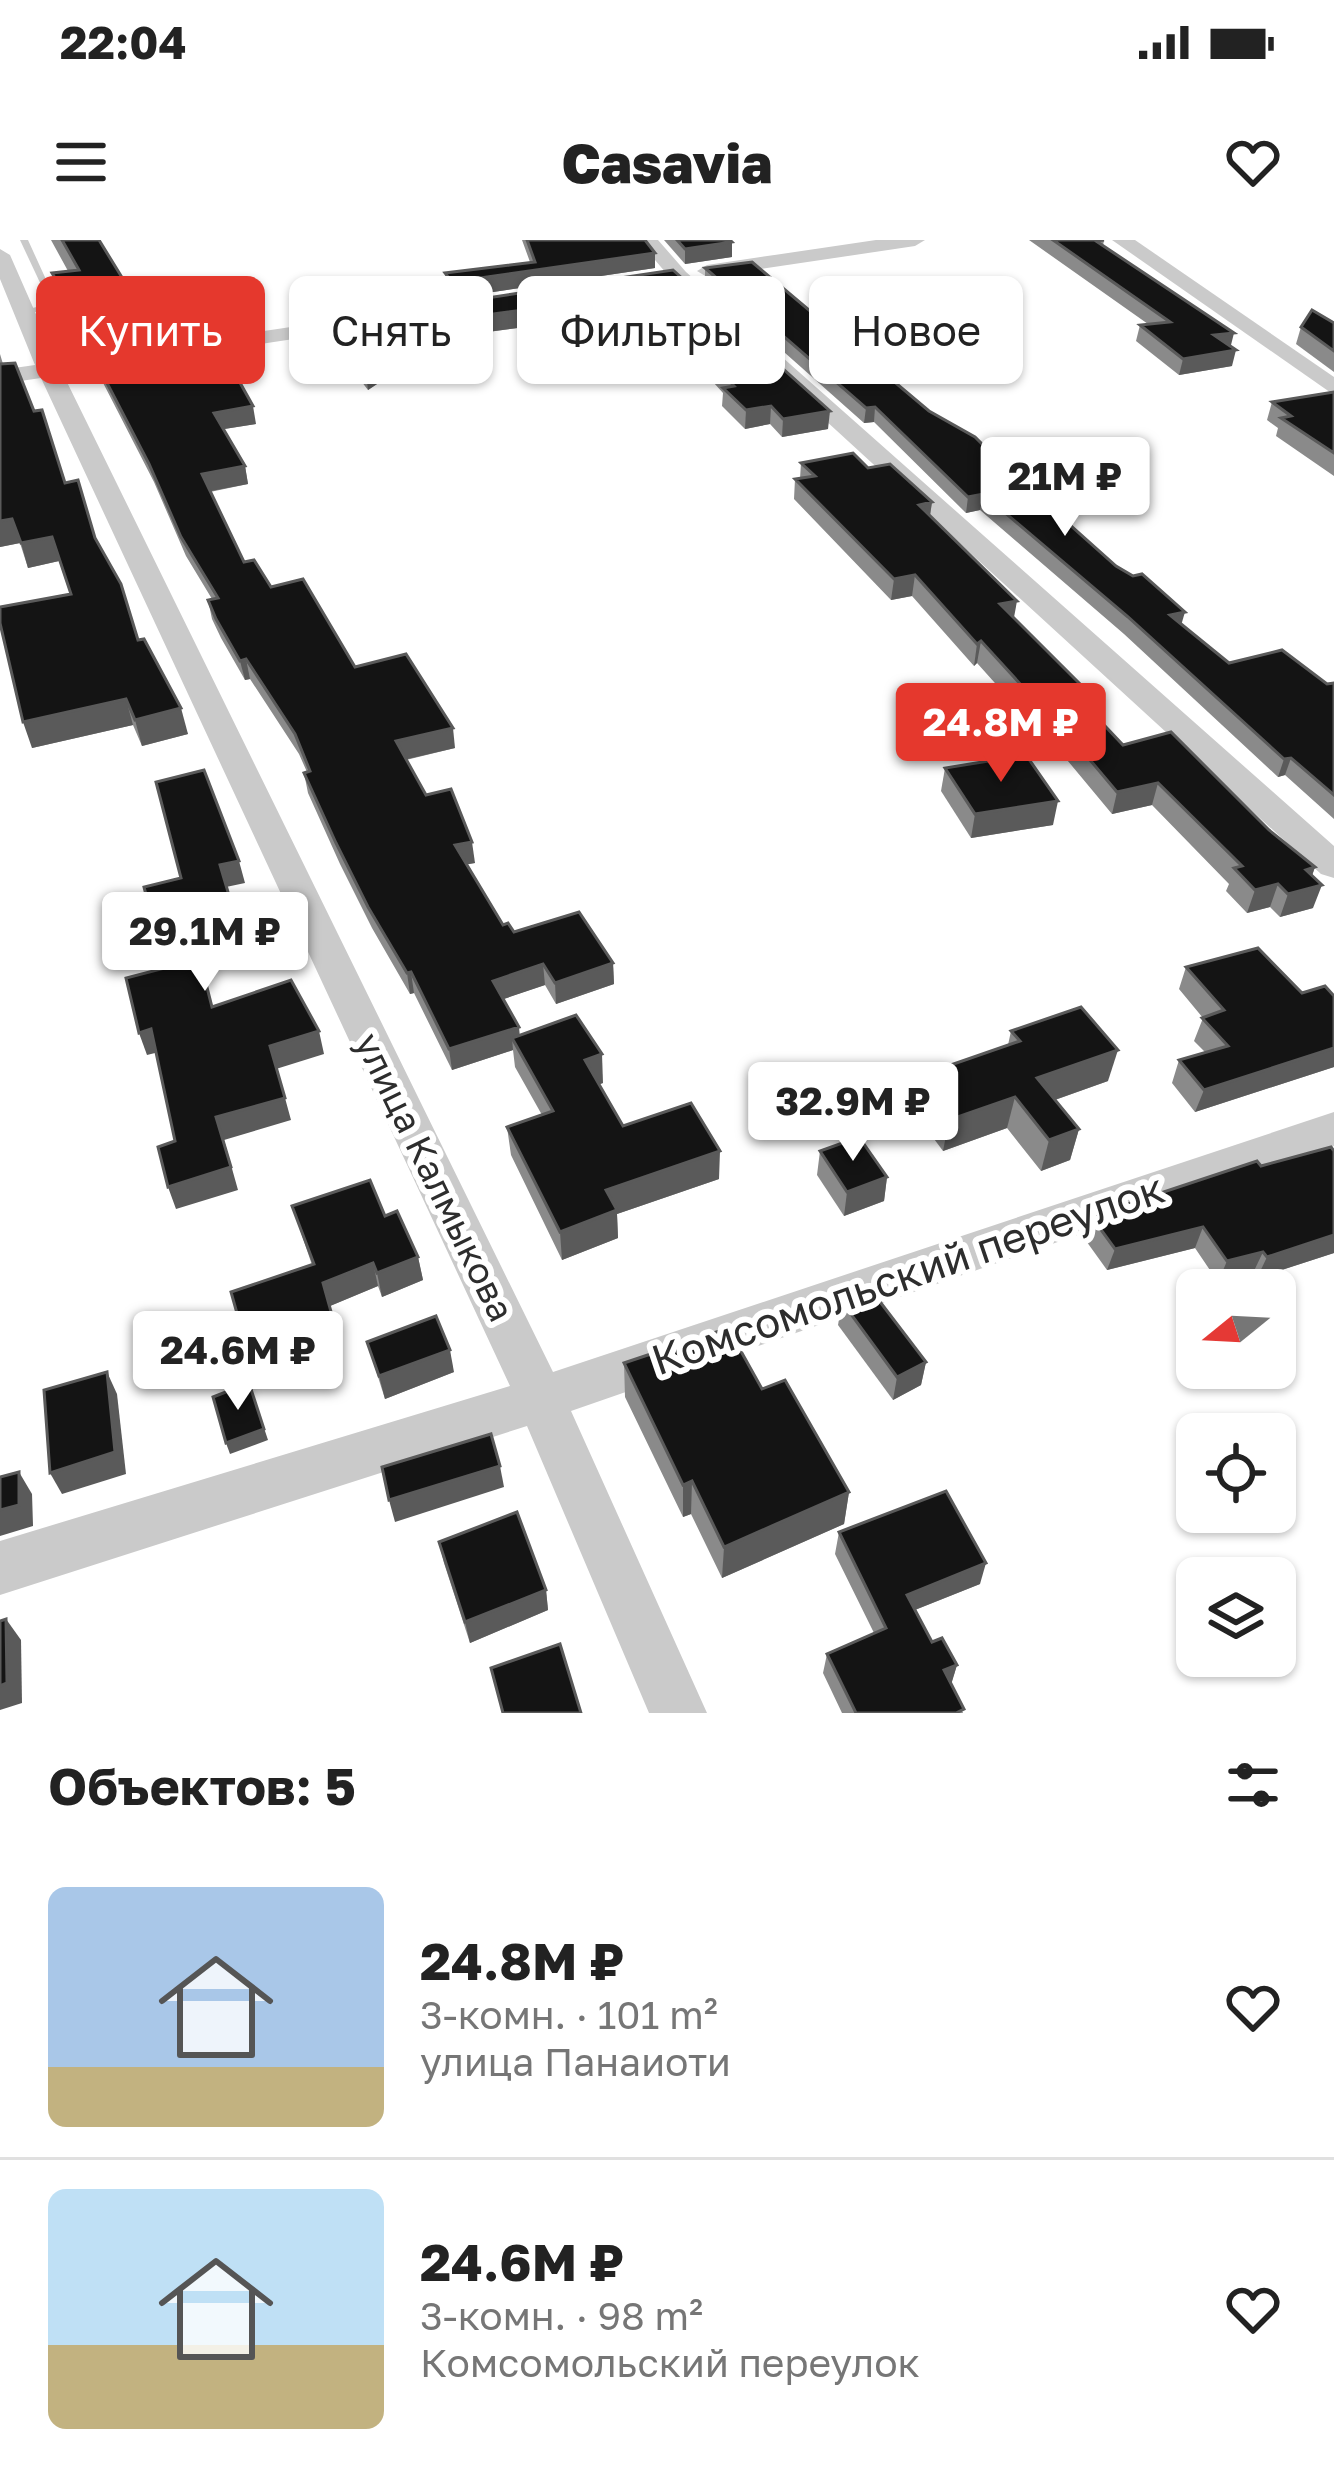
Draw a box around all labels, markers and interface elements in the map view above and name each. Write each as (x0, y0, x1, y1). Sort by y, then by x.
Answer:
text: 22:04 (60, 15, 187, 69)
icon: menu (48, 129, 114, 195)
icon: heart (1220, 129, 1286, 195)
text: Casavia (562, 130, 772, 195)
chip: Купить (36, 276, 265, 384)
chip: Снять (289, 276, 493, 384)
chip: Фильтры (517, 276, 785, 384)
chip: Новое (809, 276, 1023, 384)
pin: 21M ₽ (981, 437, 1149, 539)
text: 21M ₽ (1008, 452, 1122, 499)
pin: 24.8M ₽ (890, 683, 1112, 785)
text: 24.8M ₽ (923, 698, 1079, 745)
pin: 29.1M ₽ (94, 892, 316, 994)
text: 29.1M ₽ (129, 907, 281, 954)
street label: улица Калмыкова (347, 1026, 524, 1328)
pin: 32.9M ₽ (742, 1062, 964, 1164)
text: 32.9M ₽ (775, 1077, 931, 1124)
street label: Комсомольский переулок (645, 1162, 1170, 1384)
north arrow (1176, 1269, 1296, 1389)
map controls (1176, 1269, 1296, 1677)
pin: 24.6M ₽ (127, 1311, 349, 1413)
text: 24.6M ₽ (160, 1326, 316, 1373)
button: locate (1176, 1413, 1296, 1533)
button: layers (1176, 1557, 1296, 1677)
icon: filters (1220, 1752, 1286, 1818)
text: Объектов: 5 (48, 1755, 356, 1816)
text: 24.8M ₽ (420, 1930, 625, 1991)
icon: home (144, 1935, 288, 2079)
icon: heart (1220, 1974, 1286, 2040)
text: 3-комн. · 101 m² (420, 1991, 718, 2038)
text: улица Панаиоти (420, 2038, 731, 2085)
text: 24.6M ₽ (420, 2231, 624, 2292)
icon: home (144, 2237, 288, 2381)
icon: heart (1220, 2276, 1286, 2342)
text: 3-комн. · 98 m² (420, 2292, 703, 2339)
text: Комсомольский переулок (420, 2339, 920, 2386)

